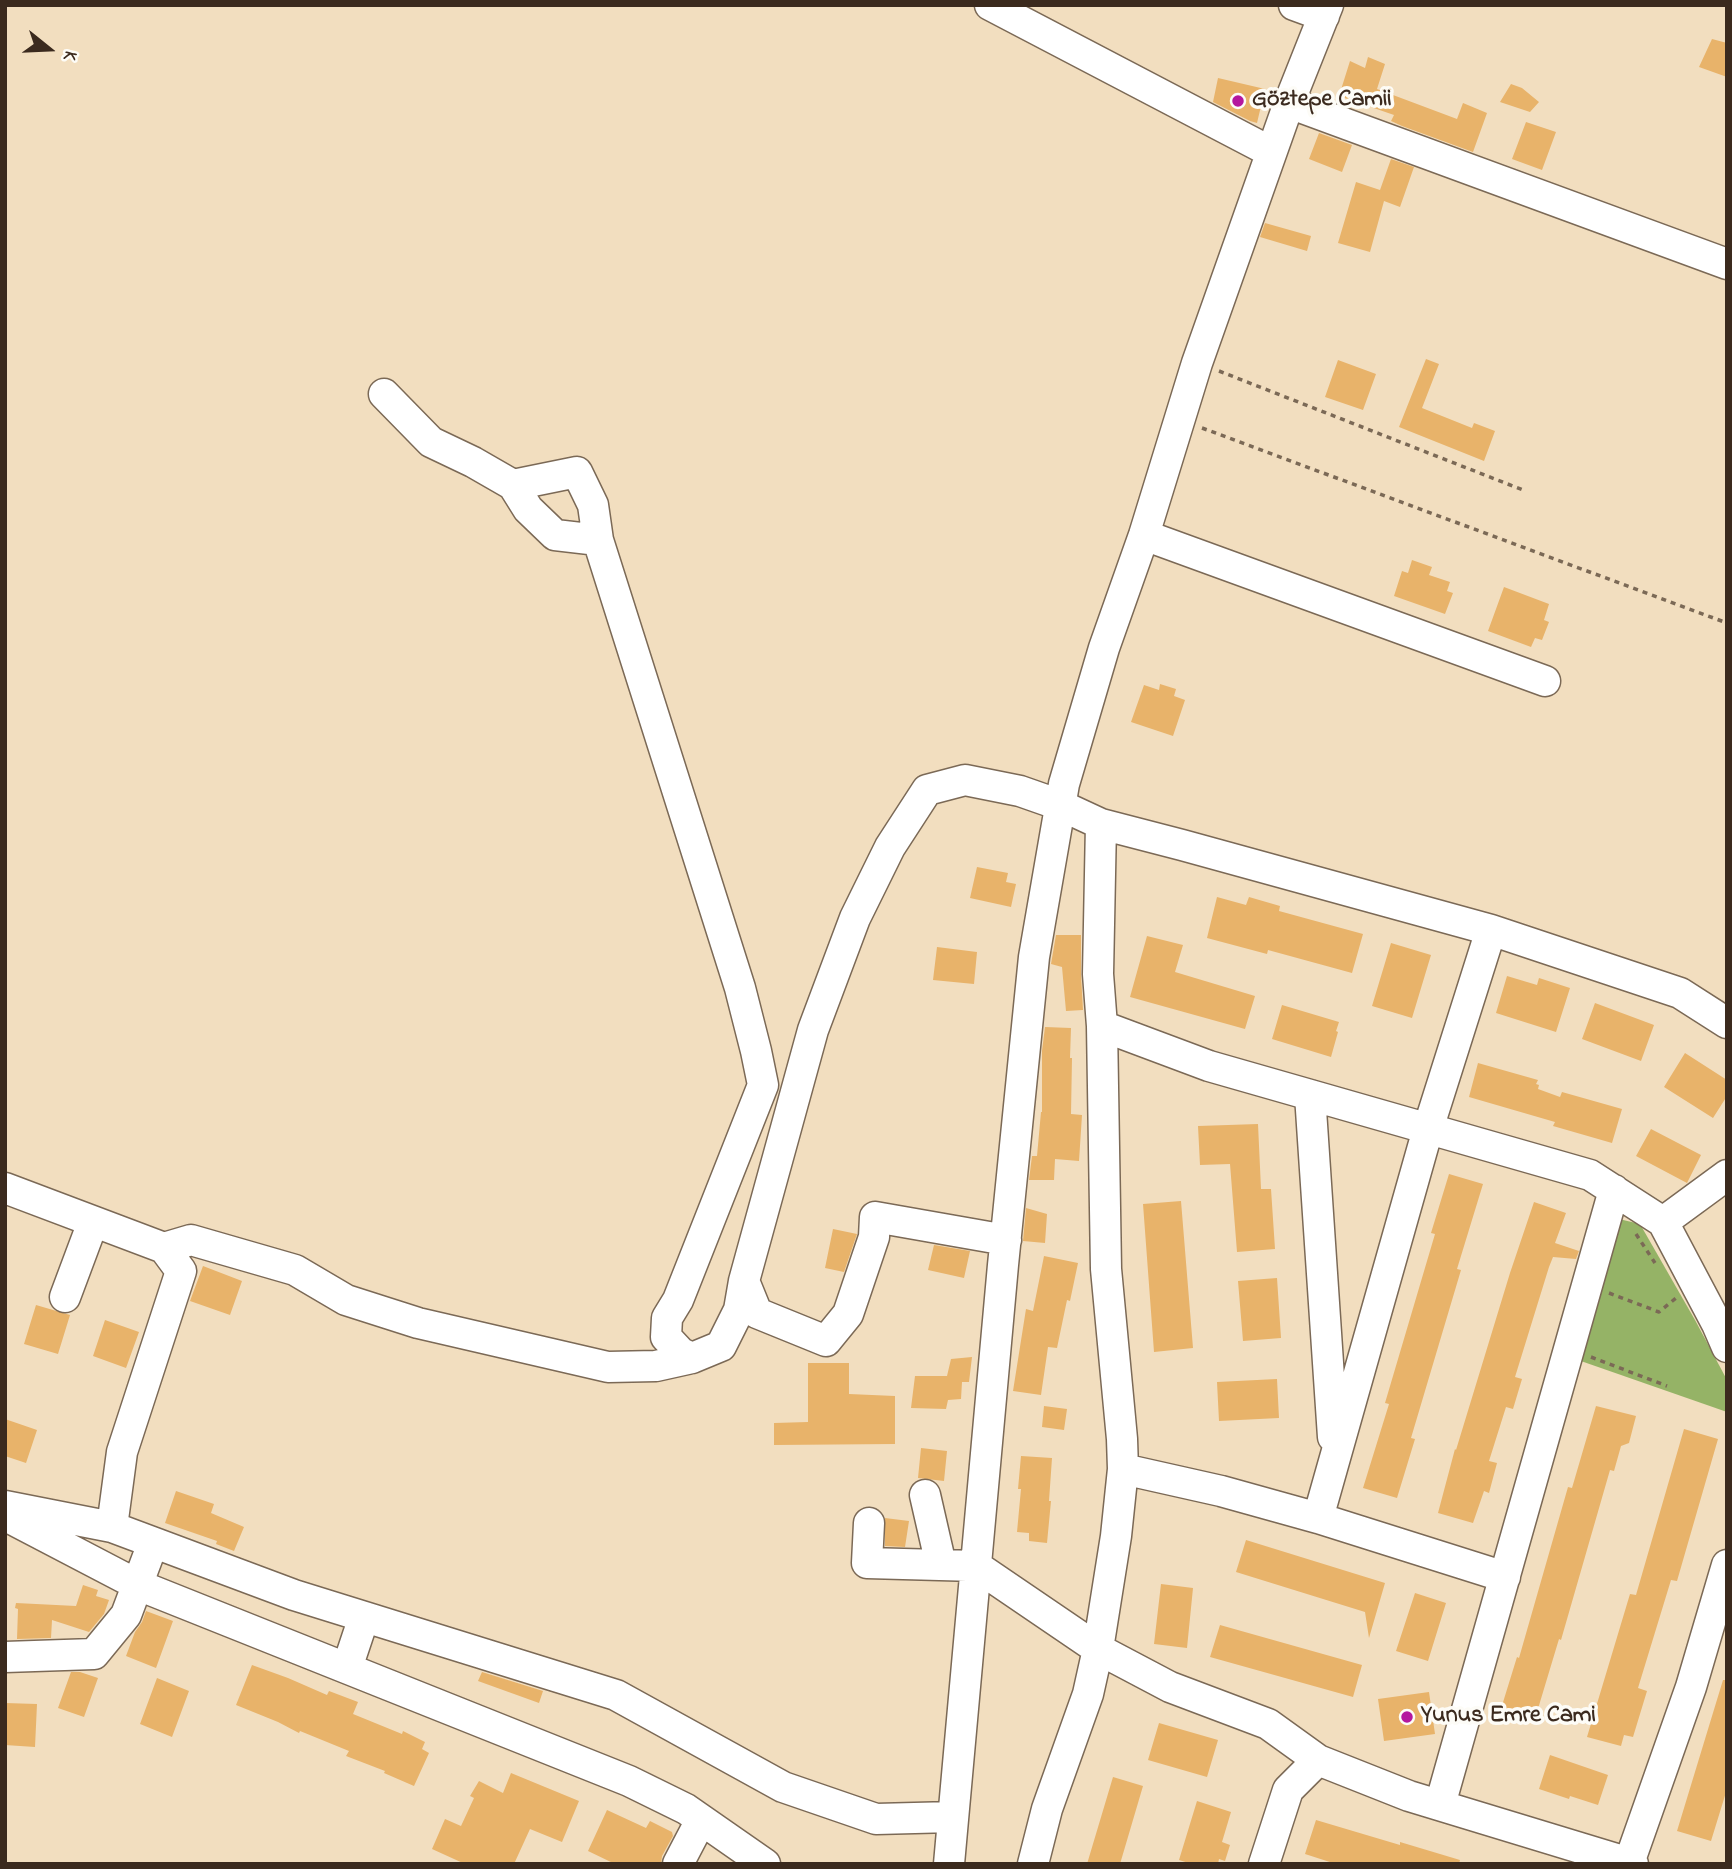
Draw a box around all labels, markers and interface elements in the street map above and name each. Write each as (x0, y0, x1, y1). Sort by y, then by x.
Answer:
north arrow (14, 14, 84, 84)
text: K (55, 47, 84, 64)
place label: Göztepe Camii (1252, 87, 1392, 115)
marker: Göztepe Camii (1230, 93, 1246, 109)
place label: Yunus Emre Cami (1421, 1703, 1596, 1731)
marker: Yunus Emre Cami (1399, 1709, 1415, 1725)

